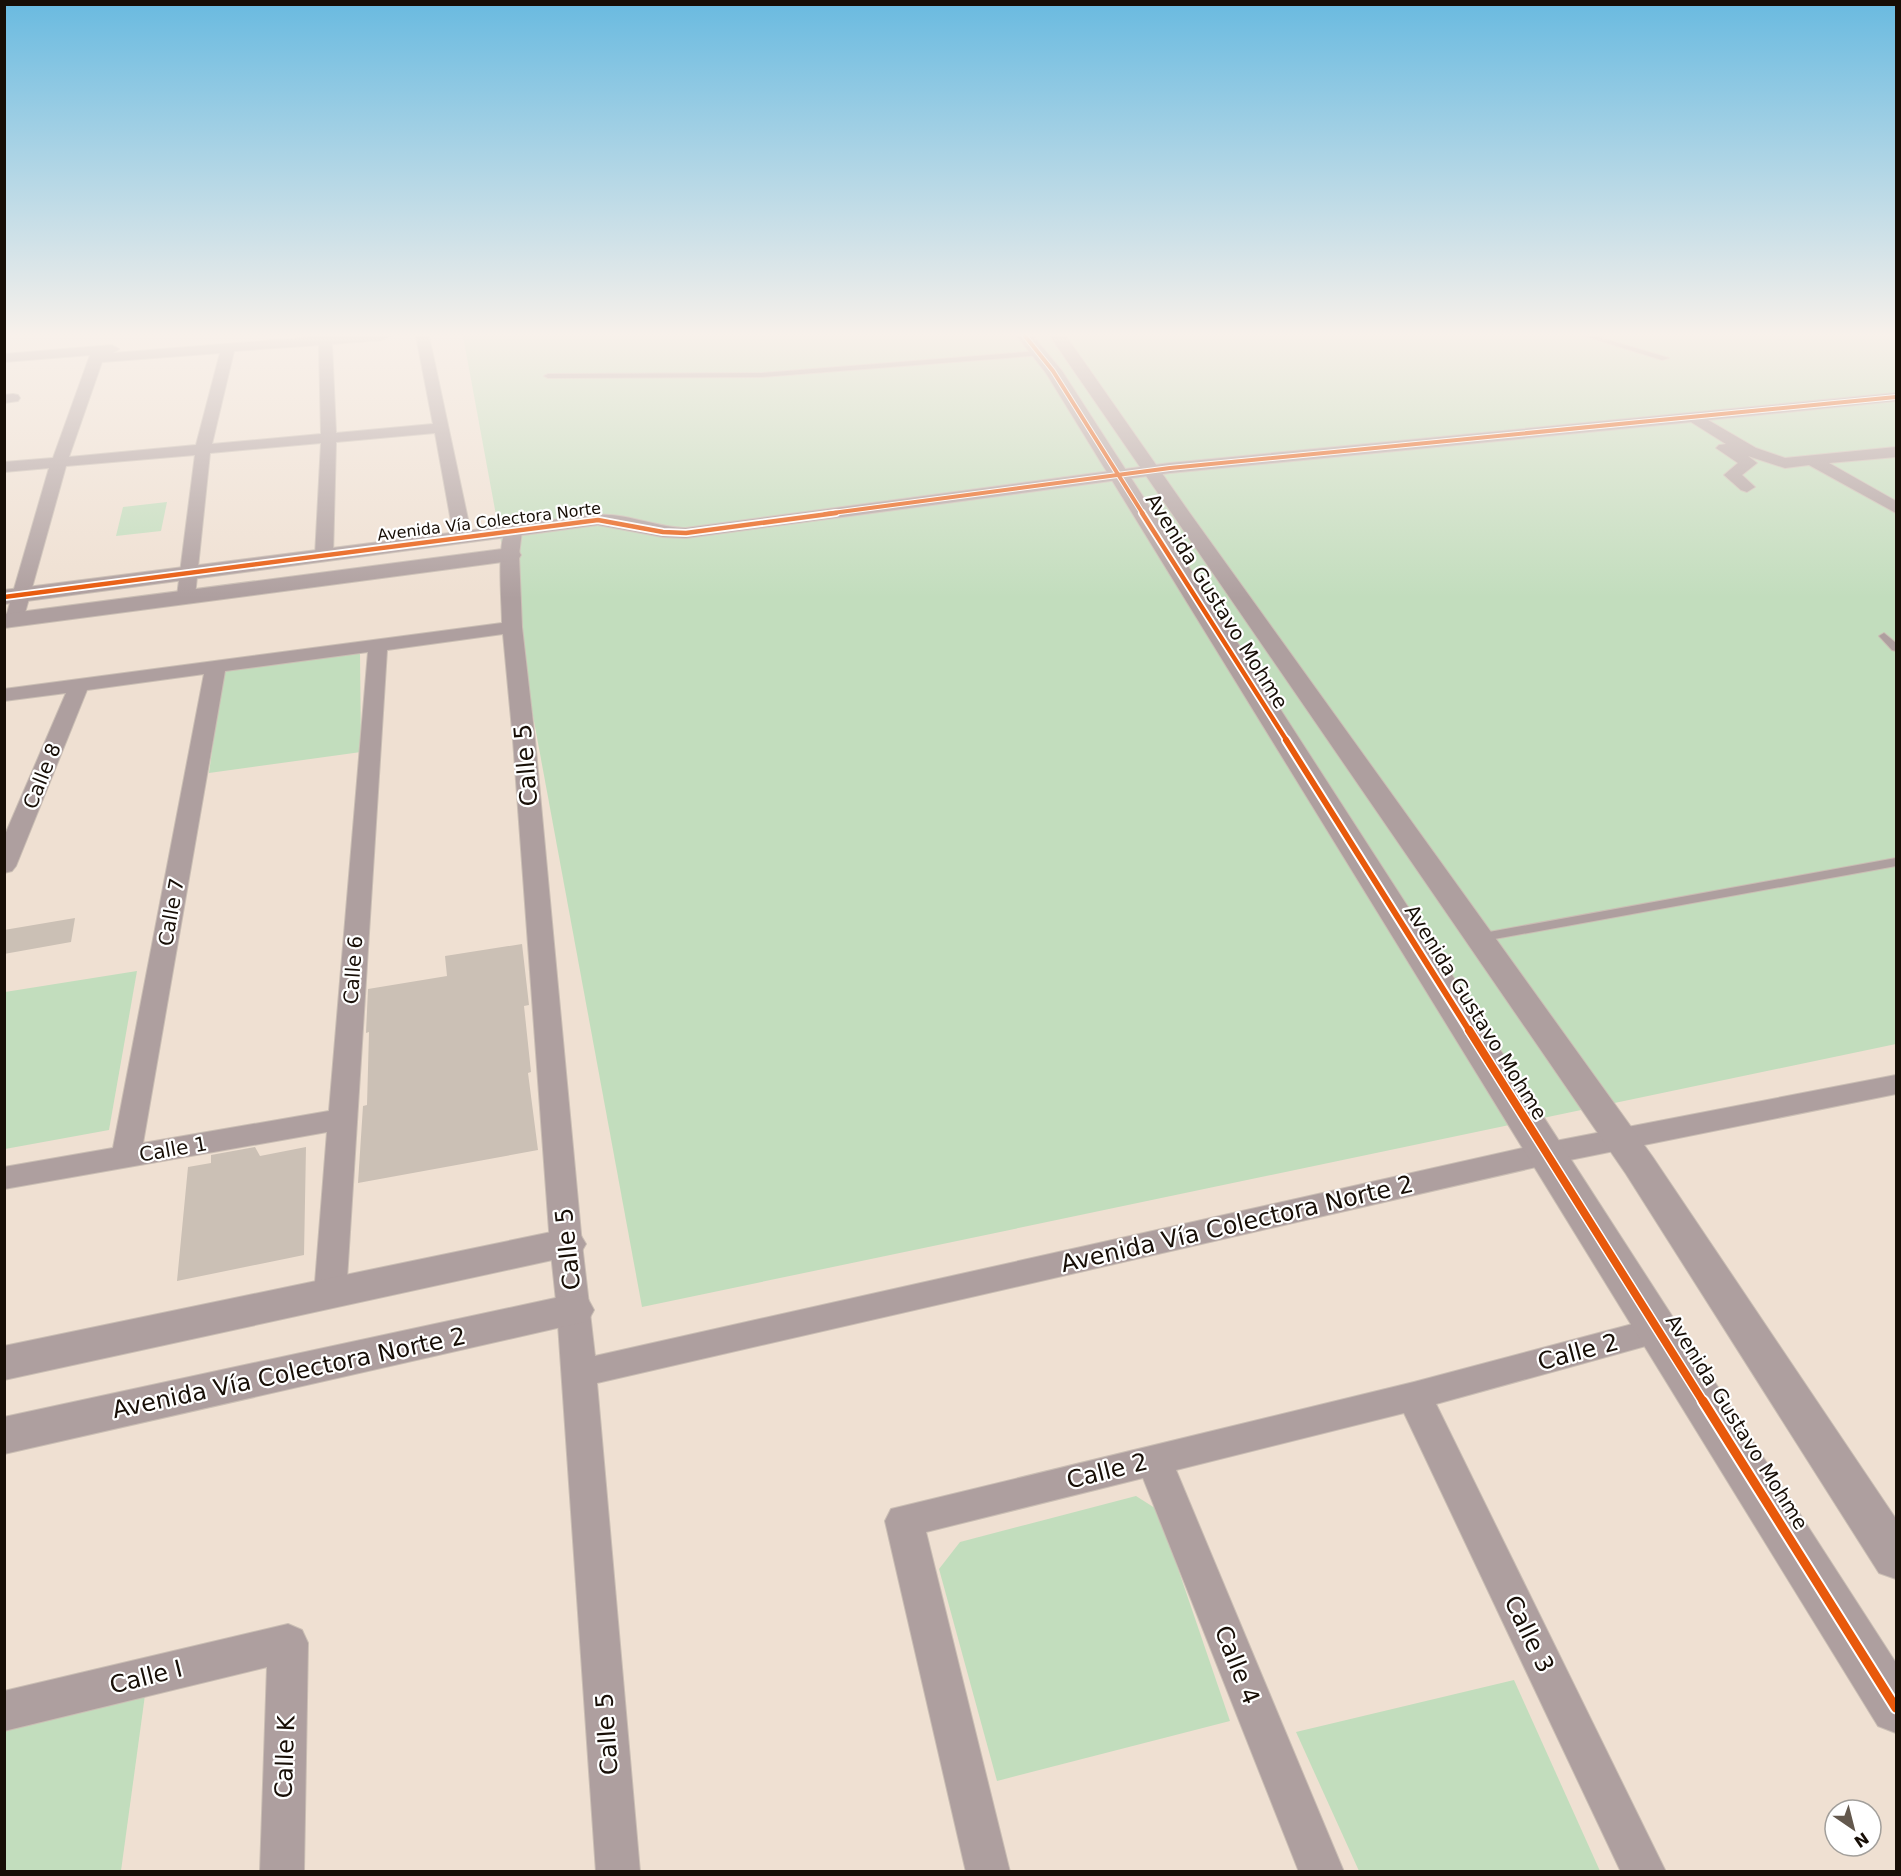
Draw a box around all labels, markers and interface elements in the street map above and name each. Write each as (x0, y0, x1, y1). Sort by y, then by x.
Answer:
street label: Avenida Gustavo Mohme (1141, 489, 1293, 713)
street label: Avenida Vía Colectora Norte (376, 498, 602, 545)
street label: Calle 5 (508, 723, 544, 807)
street label: Calle 8 (18, 740, 66, 812)
street label: Calle 7 (153, 876, 189, 948)
street label: Avenida Gustavo Mohme (1400, 900, 1552, 1124)
street label: Calle 6 (339, 935, 367, 1005)
street label: Calle 1 (137, 1131, 209, 1167)
street label: Avenida Vía Colectora Norte 2 (1058, 1170, 1416, 1278)
street label: Calle 5 (550, 1207, 586, 1291)
street label: Avenida Gustavo Mohme (1661, 1310, 1813, 1534)
street label: Avenida Vía Colectora Norte 2 (110, 1322, 468, 1424)
street label: Calle 2 (1535, 1328, 1621, 1376)
street label: Calle 2 (1064, 1447, 1150, 1495)
street label: Calle 3 (1498, 1591, 1560, 1677)
street label: Calle 4 (1209, 1622, 1265, 1708)
street label: Calle I (107, 1654, 185, 1700)
street label: Calle 5 (590, 1692, 624, 1776)
street label: Calle K (270, 1714, 300, 1799)
north arrow (1823, 1798, 1883, 1858)
text: N (1850, 1828, 1872, 1851)

